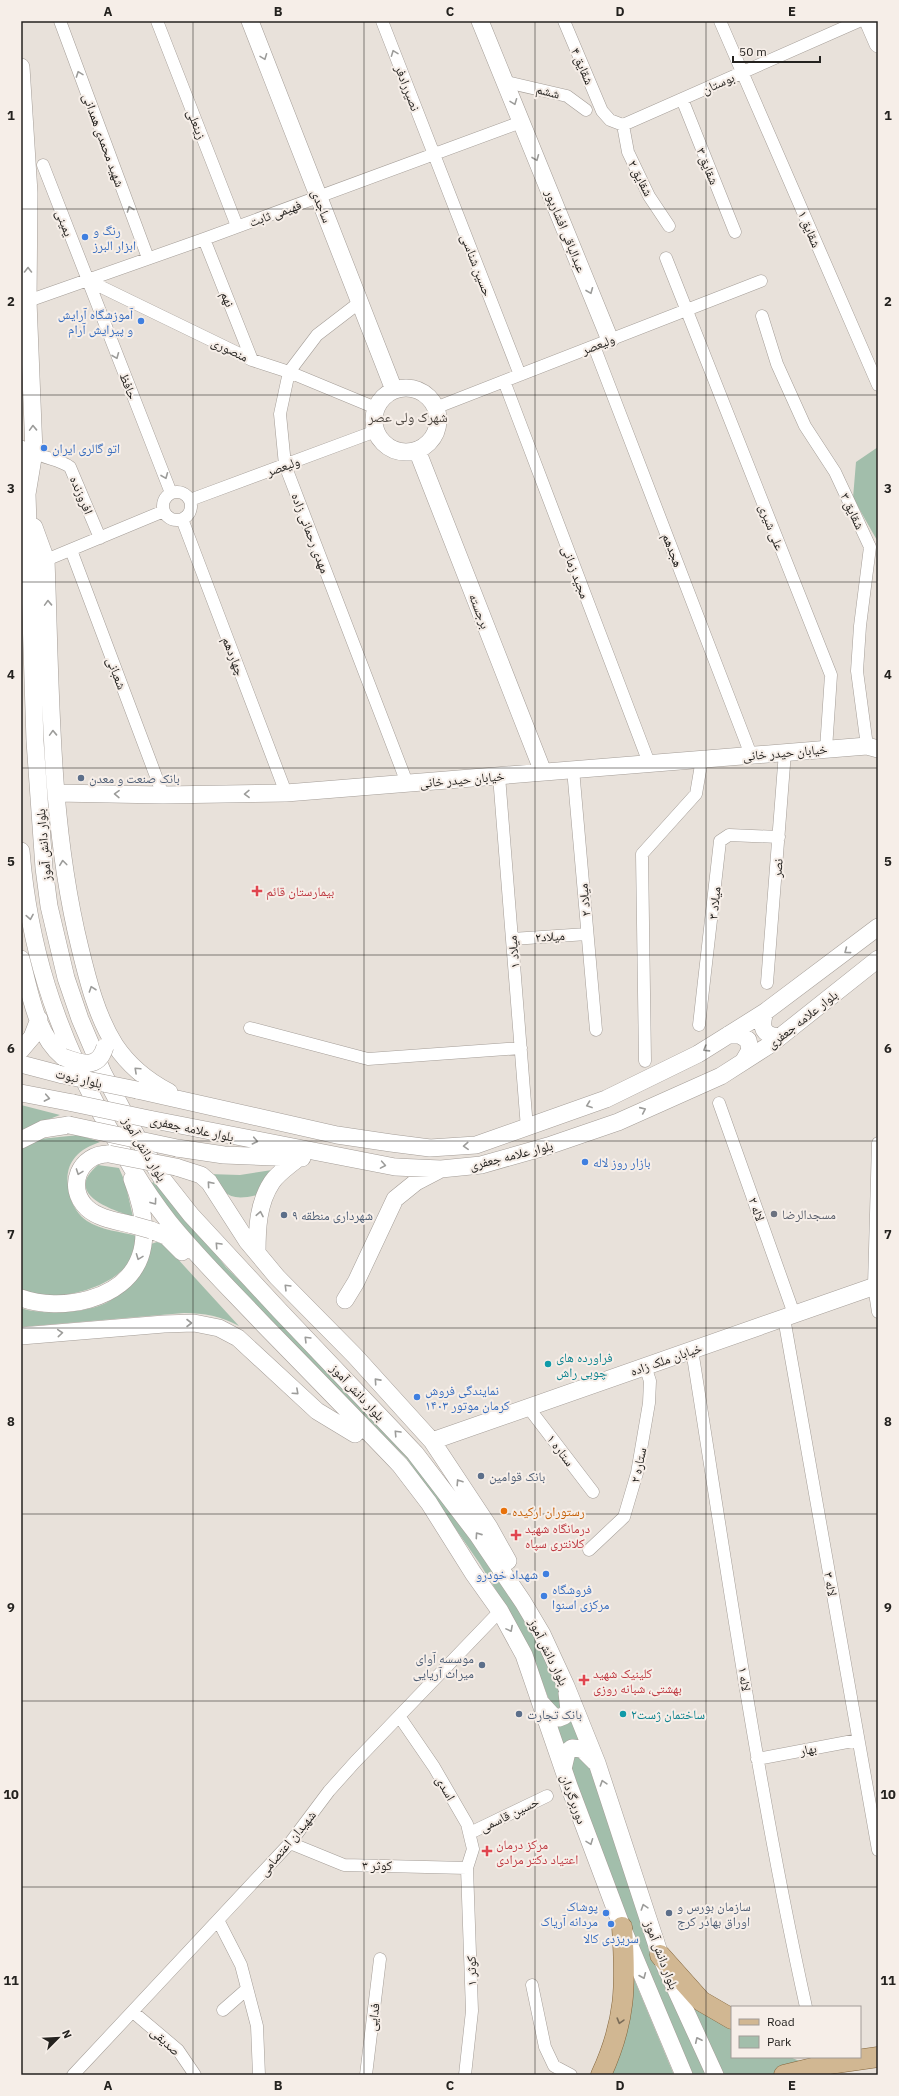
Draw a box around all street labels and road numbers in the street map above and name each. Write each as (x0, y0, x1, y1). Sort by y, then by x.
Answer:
street label: شقایق ۴ (567, 45, 598, 87)
street label: نصیررادفر (391, 62, 424, 114)
street label: بوستان (699, 69, 737, 98)
street label: ششم (534, 80, 562, 103)
street label: شهید محمدی همدانی (79, 91, 128, 189)
street label: زینعلی (183, 107, 210, 142)
street label: شقایق ۳ (692, 145, 723, 187)
street label: شقایق ۲ (624, 157, 657, 199)
street label: عبدالباقی افشارپور (541, 186, 590, 276)
street label: ساجدی (307, 187, 336, 225)
street label: فهیمی ثابت (247, 196, 304, 231)
street label: یمینی (52, 207, 77, 239)
street label: شقایق ۱ (794, 208, 825, 250)
street label: حسین شناسی (457, 232, 496, 299)
street label: نهم (217, 289, 238, 310)
street label: ولیعصر (578, 330, 617, 359)
street label: منصوری (209, 333, 251, 366)
street label: حافظ (116, 370, 141, 402)
street label: ولیعصر (263, 453, 302, 481)
street label: افروزنده (66, 473, 97, 517)
street label: شقایق ۳ (837, 490, 868, 532)
street label: مهدی رحمانی زاده (287, 491, 334, 576)
street label: علی شیری (755, 502, 788, 553)
street label: هجدهم (658, 531, 687, 570)
street label: مجید زمانی (558, 543, 593, 601)
street label: برجسته (465, 591, 494, 631)
street label: چهاردهم (218, 634, 249, 678)
street label: شعبانی (103, 654, 130, 692)
street label: خیابان حیدر خانی (742, 740, 828, 765)
street label: خیابان حیدر خانی (419, 767, 505, 792)
street label: بلوار دانش آموز (32, 808, 55, 883)
street label: نصر (768, 858, 787, 879)
street label: میلاد ۲ (575, 883, 594, 917)
street label: میلاد ۳ (704, 886, 725, 920)
street label: میلاد۲ (535, 927, 566, 946)
street label: میلاد ۱ (504, 935, 523, 969)
street label: بلوار علامه جعفری (763, 986, 841, 1052)
street label: بلوار نبوت (54, 1065, 104, 1092)
street label: بلوار علامه جعفری (148, 1111, 235, 1146)
street label: بلوار دانش آموز (118, 1113, 171, 1185)
street label: بلوار علامه جعفری (468, 1137, 555, 1174)
street label: لاله ۲ (744, 1195, 769, 1224)
street label: خیابان ملک زاده (628, 1339, 704, 1380)
street label: بلوار دانش آموز (326, 1359, 389, 1425)
street label: ستاره ۱ (543, 1431, 578, 1470)
street label: ستاره ۲ (626, 1446, 651, 1484)
street label: لاله ۳ (820, 1571, 841, 1598)
street label: بلوار دانش آموز (525, 1615, 572, 1689)
street label: لاله ۱ (734, 1666, 755, 1693)
street label: بهار (797, 1740, 818, 1760)
street label: دوربرگردان (557, 1772, 590, 1827)
street label: اسدی (432, 1773, 459, 1804)
street label: حسین قاسمی (477, 1793, 542, 1836)
street label: شهیدان اعتصامی (255, 1807, 320, 1880)
street label: کوثر ۳ (362, 1857, 393, 1874)
street label: بلوار دانش آموز (640, 1917, 682, 1992)
street label: کوثر ۱ (463, 1955, 480, 1986)
street label: فدایی (363, 2002, 384, 2032)
street label: صدیقی (147, 2023, 184, 2059)

